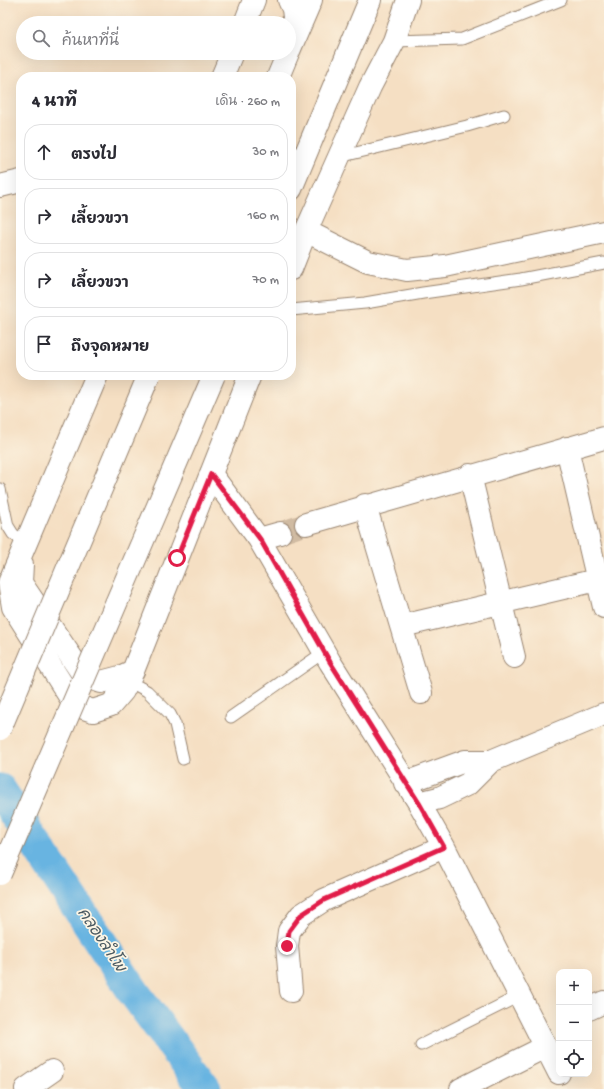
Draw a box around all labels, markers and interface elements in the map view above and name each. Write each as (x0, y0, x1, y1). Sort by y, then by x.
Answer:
search box (16, 16, 296, 60)
icon: search (30, 27, 52, 49)
text: ค้นหาที่นี่ (62, 33, 119, 51)
text: 4 นาที (32, 93, 77, 113)
text: เดิน · 260 m (215, 95, 280, 110)
icon: ahead (33, 141, 55, 163)
text: 30 m (253, 145, 279, 160)
text: ตรงไป (71, 147, 117, 165)
icon: right (33, 205, 55, 227)
text: 160 m (247, 209, 279, 224)
text: เลี้ยวขวา (71, 211, 129, 229)
icon: right (33, 269, 55, 291)
text: 70 m (253, 273, 279, 288)
text: เลี้ยวขวา (71, 275, 129, 293)
icon: arrive (33, 333, 55, 355)
text: ถึงจุดหมาย (71, 339, 149, 357)
route start (168, 549, 186, 567)
water label: คลองลำโพ (72, 903, 133, 978)
route end (278, 937, 296, 955)
map controls (556, 969, 592, 1077)
button: + (556, 969, 592, 1005)
button: − (556, 1005, 592, 1041)
button: locate (556, 1041, 592, 1077)

